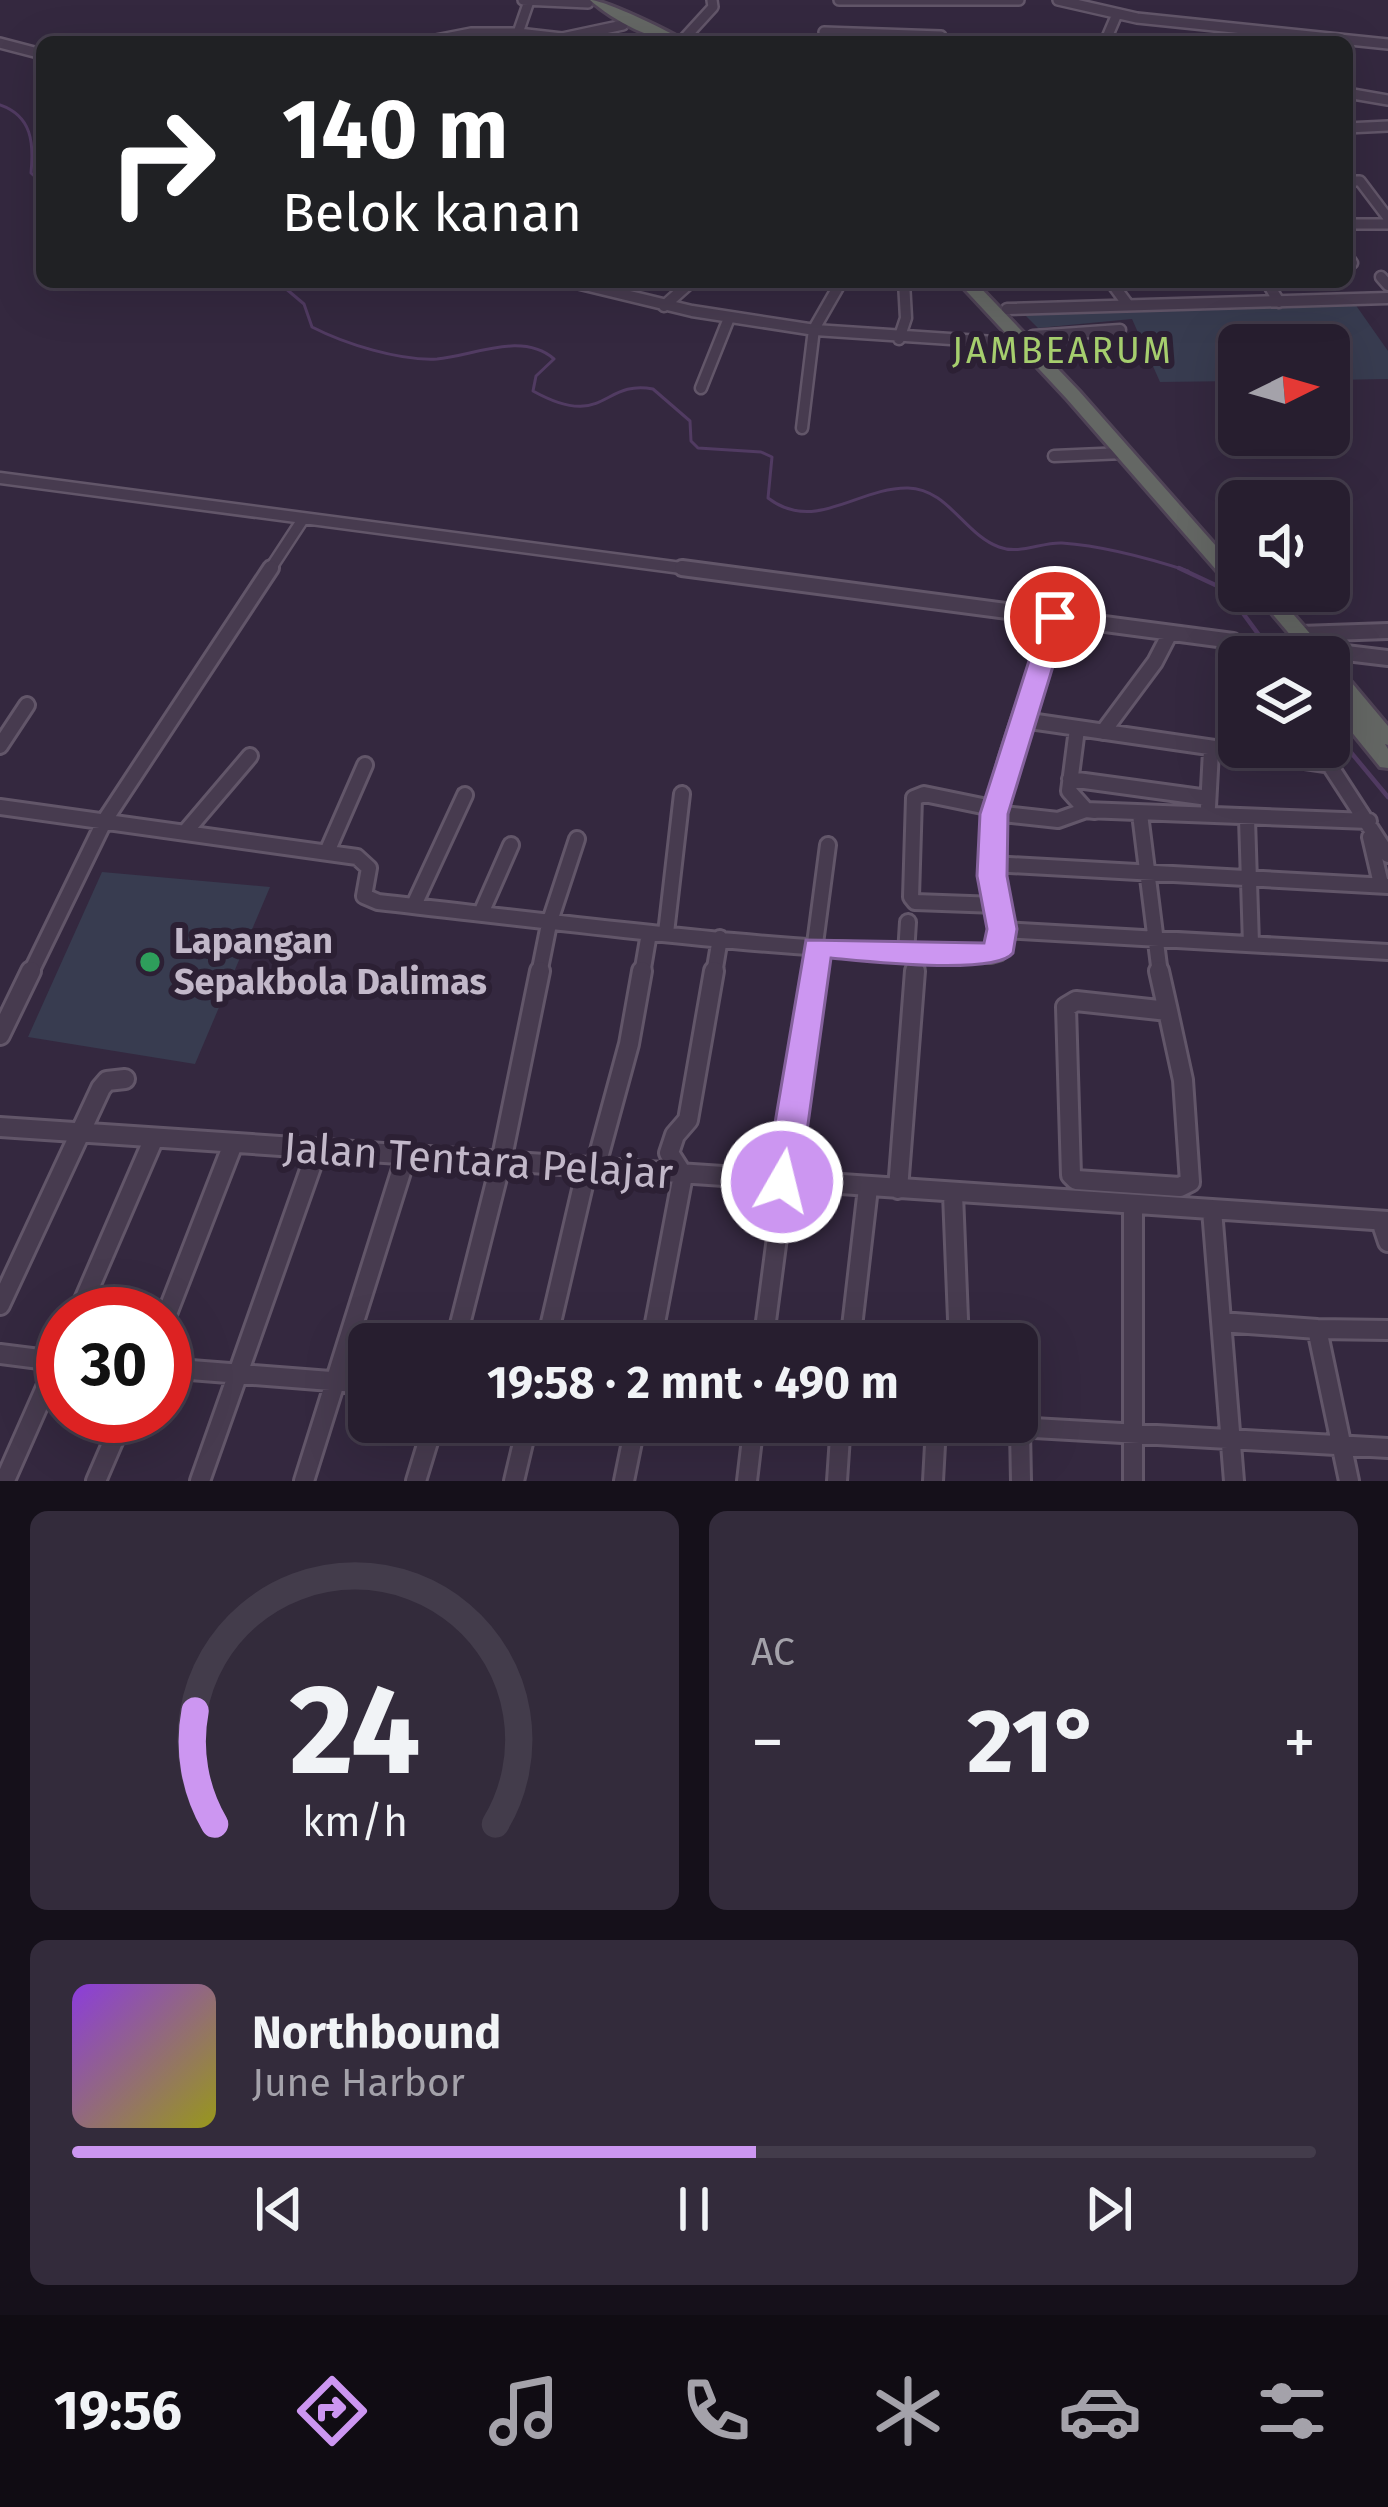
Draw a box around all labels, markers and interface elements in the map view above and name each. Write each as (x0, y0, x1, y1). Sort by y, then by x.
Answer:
text: 140 m (282, 79, 508, 180)
icon: right (84, 84, 240, 240)
text: Belok kanan (282, 181, 582, 245)
north arrow (1218, 324, 1350, 456)
map controls (1218, 324, 1350, 768)
district label: JAMBEARUM (952, 329, 1174, 373)
button: sound (1218, 480, 1350, 612)
pin (1004, 566, 1106, 668)
icon: arrive (1022, 584, 1088, 650)
button: layers (1218, 636, 1350, 768)
place label: Lapangan Sepakbola Dalimas (174, 919, 487, 1004)
marker: Lapangan Sepakbola Dalimas (137, 949, 163, 975)
position arrow (719, 1119, 845, 1245)
street label: Jalan Tentara Pelajar (281, 1122, 675, 1200)
speed limit sign: 30 (36, 1287, 192, 1443)
text: 19:58 · 2 mnt · 490 m (487, 1356, 899, 1410)
text: AC (751, 1629, 795, 1675)
text: 24 (289, 1656, 420, 1806)
text: 21° (967, 1688, 1100, 1796)
text: − (751, 1703, 784, 1782)
text: + (1283, 1703, 1316, 1782)
text: km/h (301, 1795, 408, 1846)
text: Northbound (252, 2006, 501, 2060)
text: June Harbor (252, 2060, 465, 2106)
icon: previous (246, 2176, 312, 2242)
icon: pause (661, 2176, 727, 2242)
icon: next (1076, 2176, 1142, 2242)
icon: directions (290, 2369, 374, 2453)
icon: music (482, 2369, 566, 2453)
icon: phone (674, 2369, 758, 2453)
icon: climate (866, 2369, 950, 2453)
icon: car (1058, 2369, 1142, 2453)
icon: filters (1250, 2369, 1334, 2453)
text: 19:56 (54, 2379, 182, 2443)

